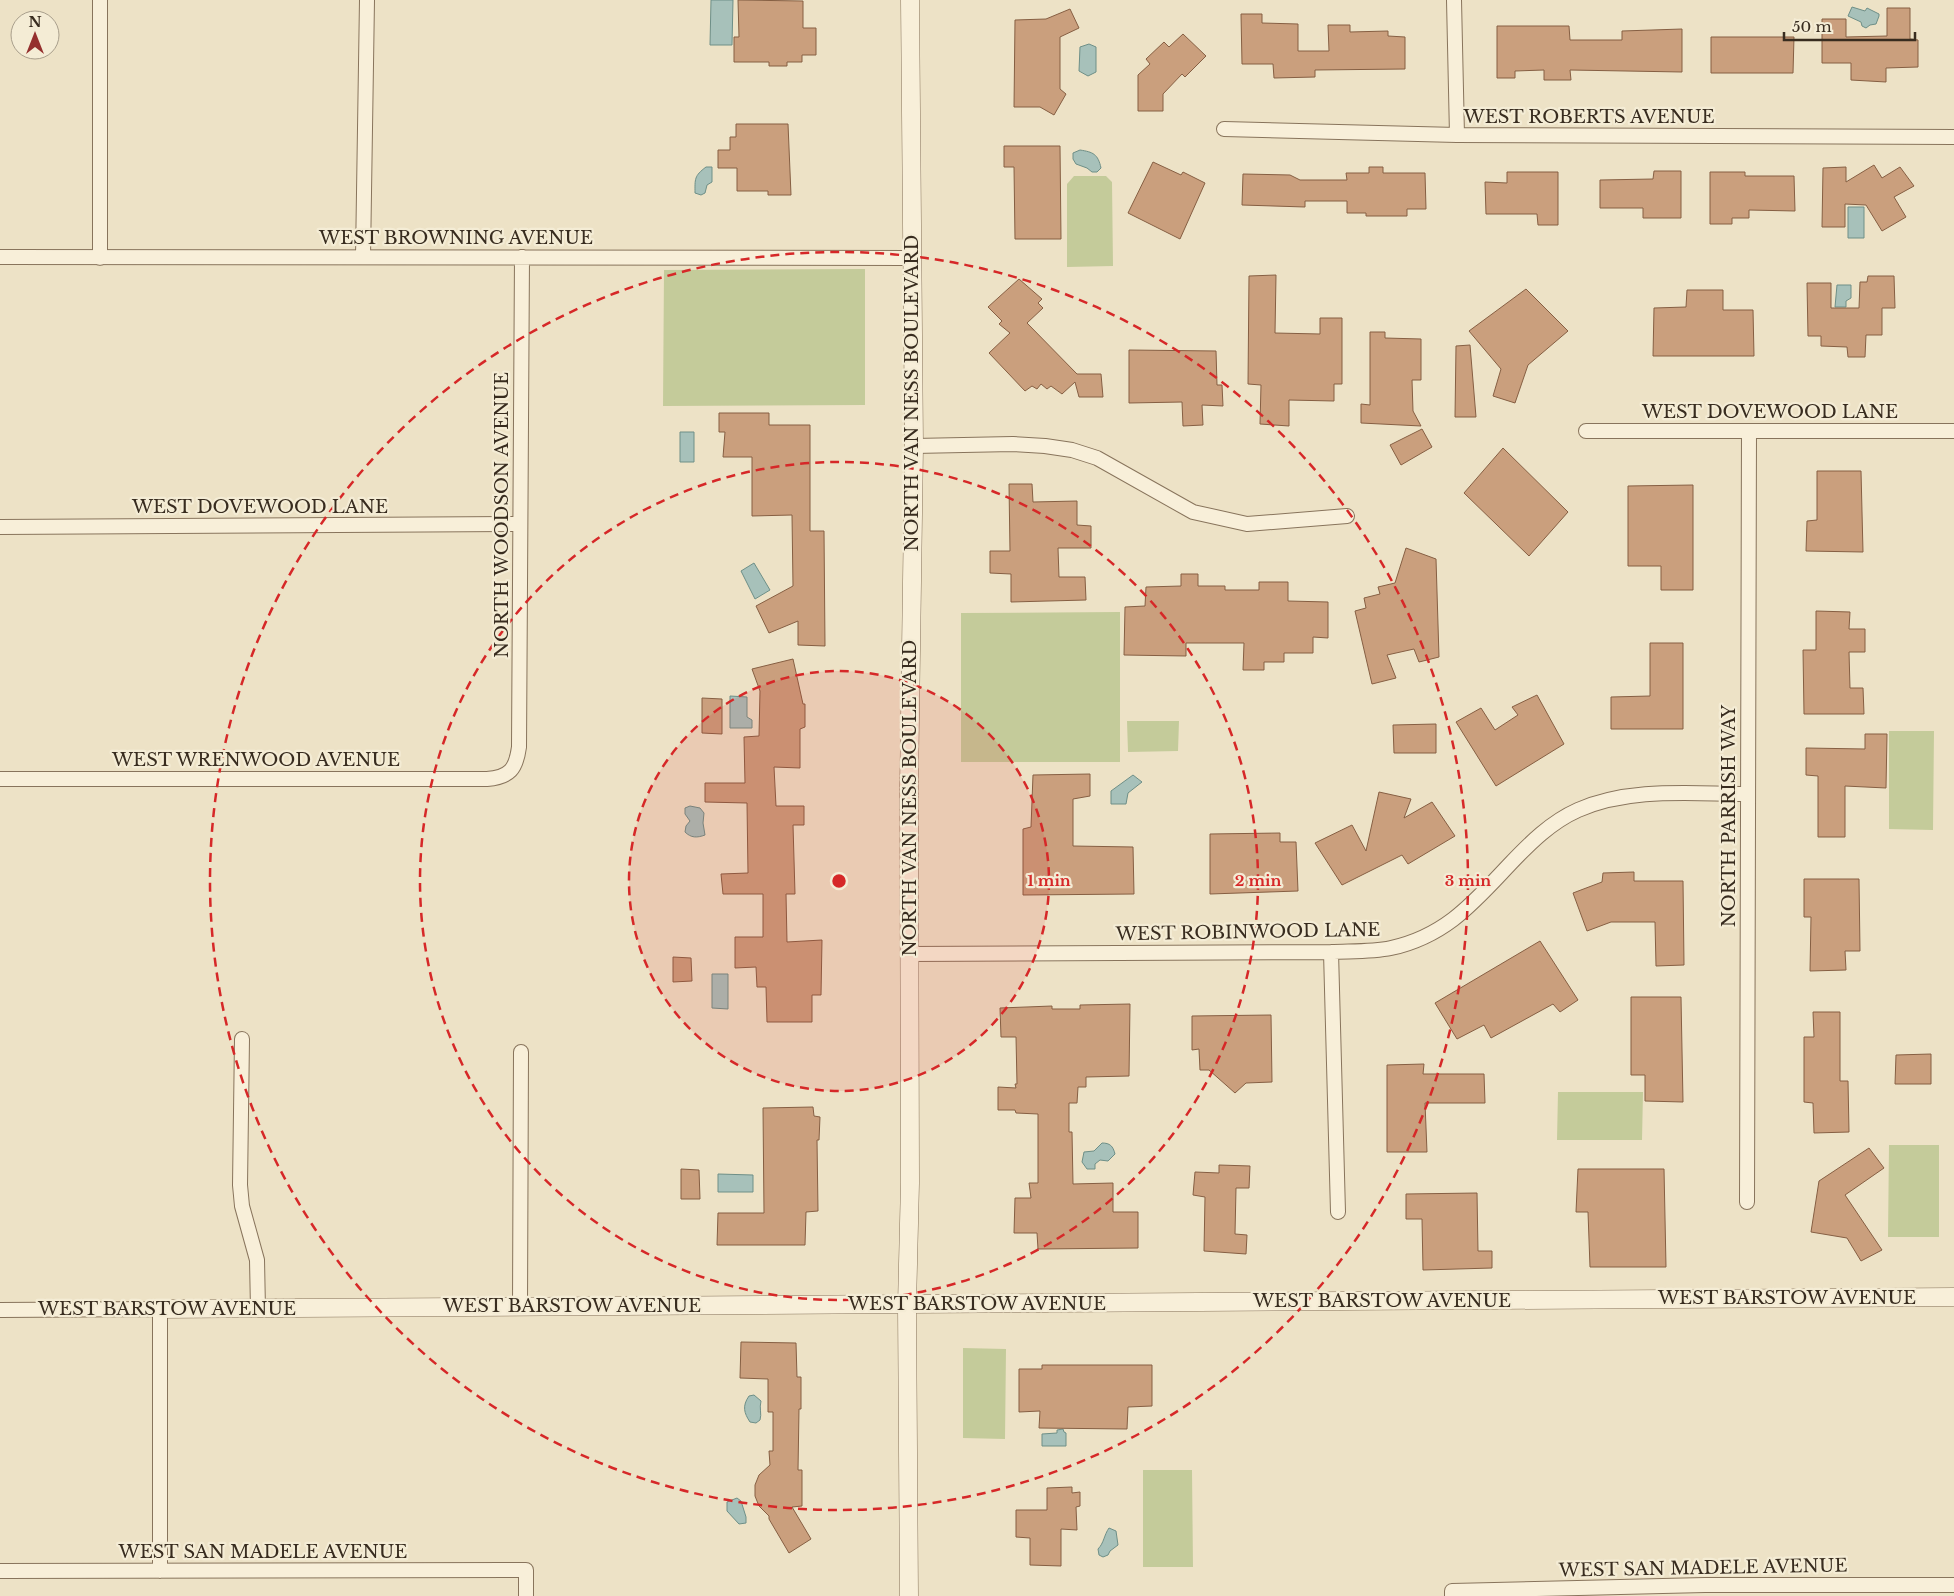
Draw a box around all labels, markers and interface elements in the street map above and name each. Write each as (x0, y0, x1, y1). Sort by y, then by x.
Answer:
north arrow (10, 10, 60, 60)
scale bar (1784, 10, 1915, 42)
text: N (28, 13, 42, 31)
text: 50 m (1792, 17, 1832, 36)
street label: WEST ROBERTS AVENUE (1463, 106, 1714, 128)
street label: WEST BROWNING AVENUE (318, 227, 593, 249)
street label: NORTH VAN NESS BOULEVARD (901, 235, 923, 551)
street label: NORTH WOODSON AVENUE (491, 372, 513, 658)
street label: WEST DOVEWOOD LANE (1641, 401, 1898, 423)
street label: WEST DOVEWOOD LANE (131, 496, 388, 518)
street label: NORTH VAN NESS BOULEVARD (899, 640, 921, 956)
street label: NORTH PARRISH WAY (1718, 704, 1740, 927)
street label: WEST WRENWOOD AVENUE (111, 749, 400, 771)
text: 1 min (1027, 871, 1071, 890)
text: 2 min (1235, 871, 1281, 890)
text: 3 min (1445, 871, 1491, 890)
centre of rings (830, 872, 848, 890)
street label: WEST ROBINWOOD LANE (1114, 919, 1381, 945)
street label: WEST BARSTOW AVENUE (1657, 1287, 1916, 1309)
street label: WEST BARSTOW AVENUE (1252, 1290, 1511, 1312)
street label: WEST BARSTOW AVENUE (847, 1293, 1106, 1315)
street label: WEST BARSTOW AVENUE (442, 1295, 701, 1317)
street label: WEST BARSTOW AVENUE (37, 1298, 296, 1320)
street label: WEST SAN MADELE AVENUE (118, 1541, 407, 1563)
street label: WEST SAN MADELE AVENUE (1557, 1554, 1848, 1582)

